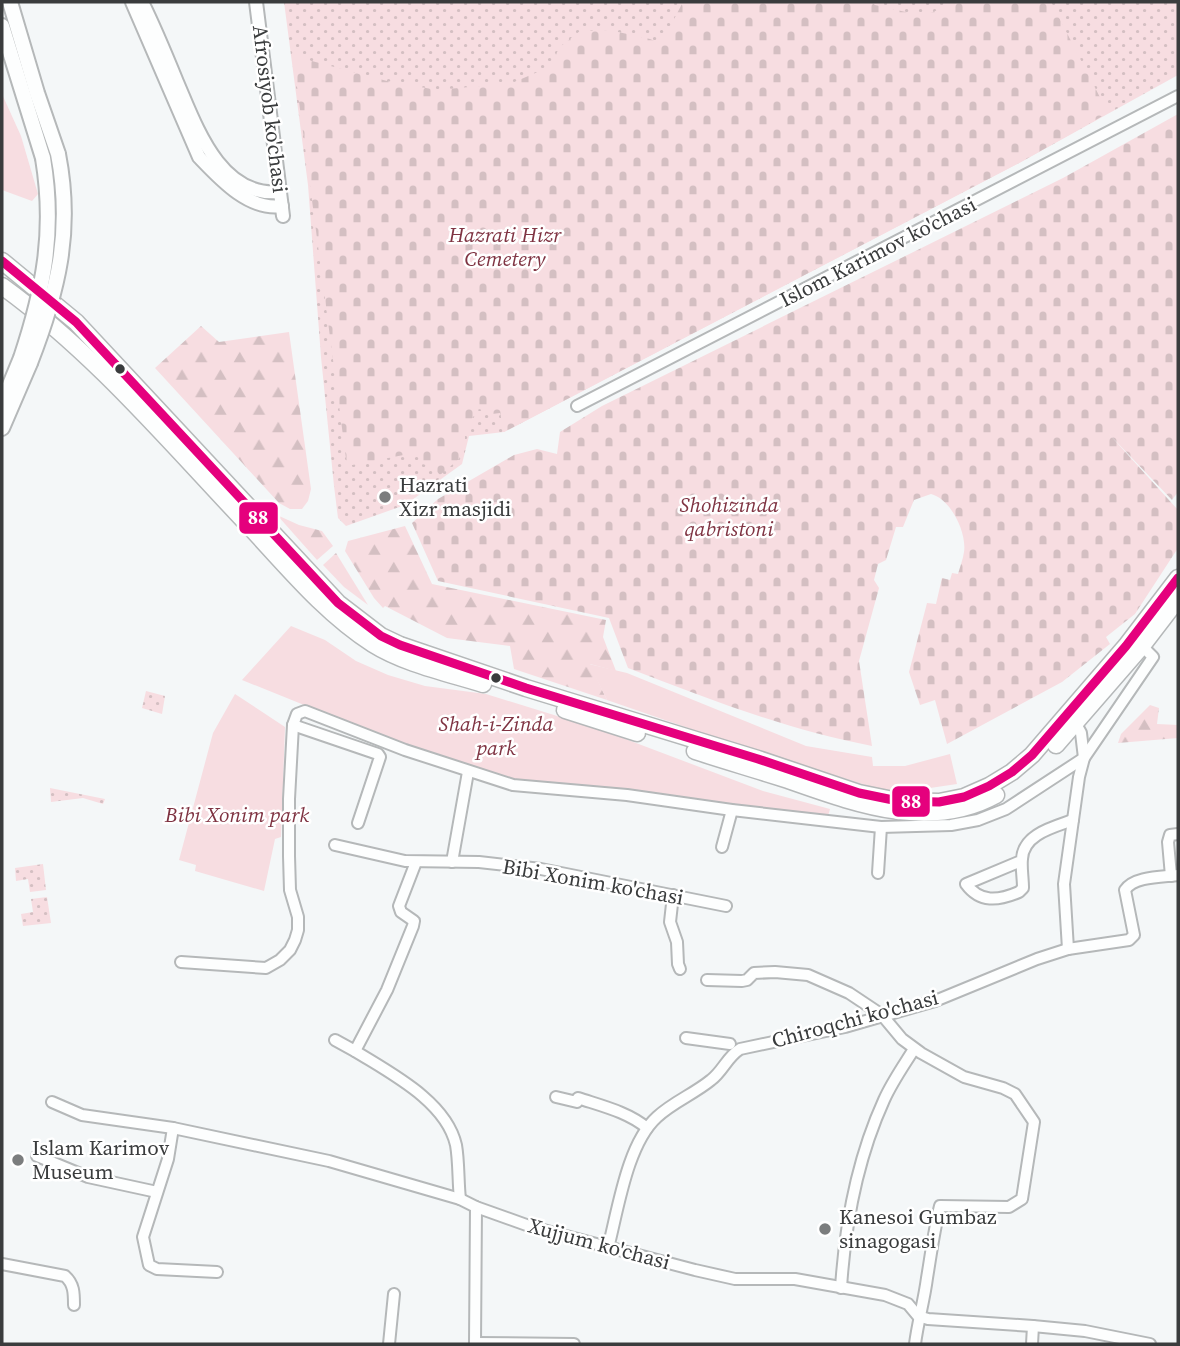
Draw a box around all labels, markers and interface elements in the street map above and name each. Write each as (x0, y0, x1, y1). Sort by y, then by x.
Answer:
street label: Afrosiyob ko'chasi (246, 23, 295, 194)
street label: Islom Karimov ko'chasi (775, 189, 981, 314)
park label: Hazrati Hizr Cemetery (447, 220, 562, 273)
unlabelled marker (113, 362, 127, 376)
place label: Hazrati Xizr masjidi (399, 470, 511, 523)
marker: Hazrati Xizr masjidi (377, 489, 393, 505)
park label: Shohizinda qabristoni (679, 490, 779, 543)
line badge: 88 (238, 501, 279, 535)
text: 88 (248, 504, 268, 530)
unlabelled marker (489, 671, 503, 685)
park label: Shah-i-Zinda park (439, 709, 553, 762)
line badge: 88 (891, 785, 931, 818)
text: 88 (901, 788, 921, 814)
park label: Bibi Xonim park (164, 800, 309, 829)
street label: Bibi Xonim ko'chasi (500, 851, 686, 912)
street label: Chiroqchi ko'chasi (768, 982, 941, 1055)
place label: Islam Karimov Museum (32, 1133, 170, 1186)
marker: Islam Karimov Museum (10, 1152, 26, 1168)
place label: Kanesoi Gumbaz sinagogasi (839, 1202, 997, 1255)
street label: Xujjum ko'chasi (525, 1211, 673, 1276)
marker: Kanesoi Gumbaz sinagogasi (817, 1221, 833, 1237)

